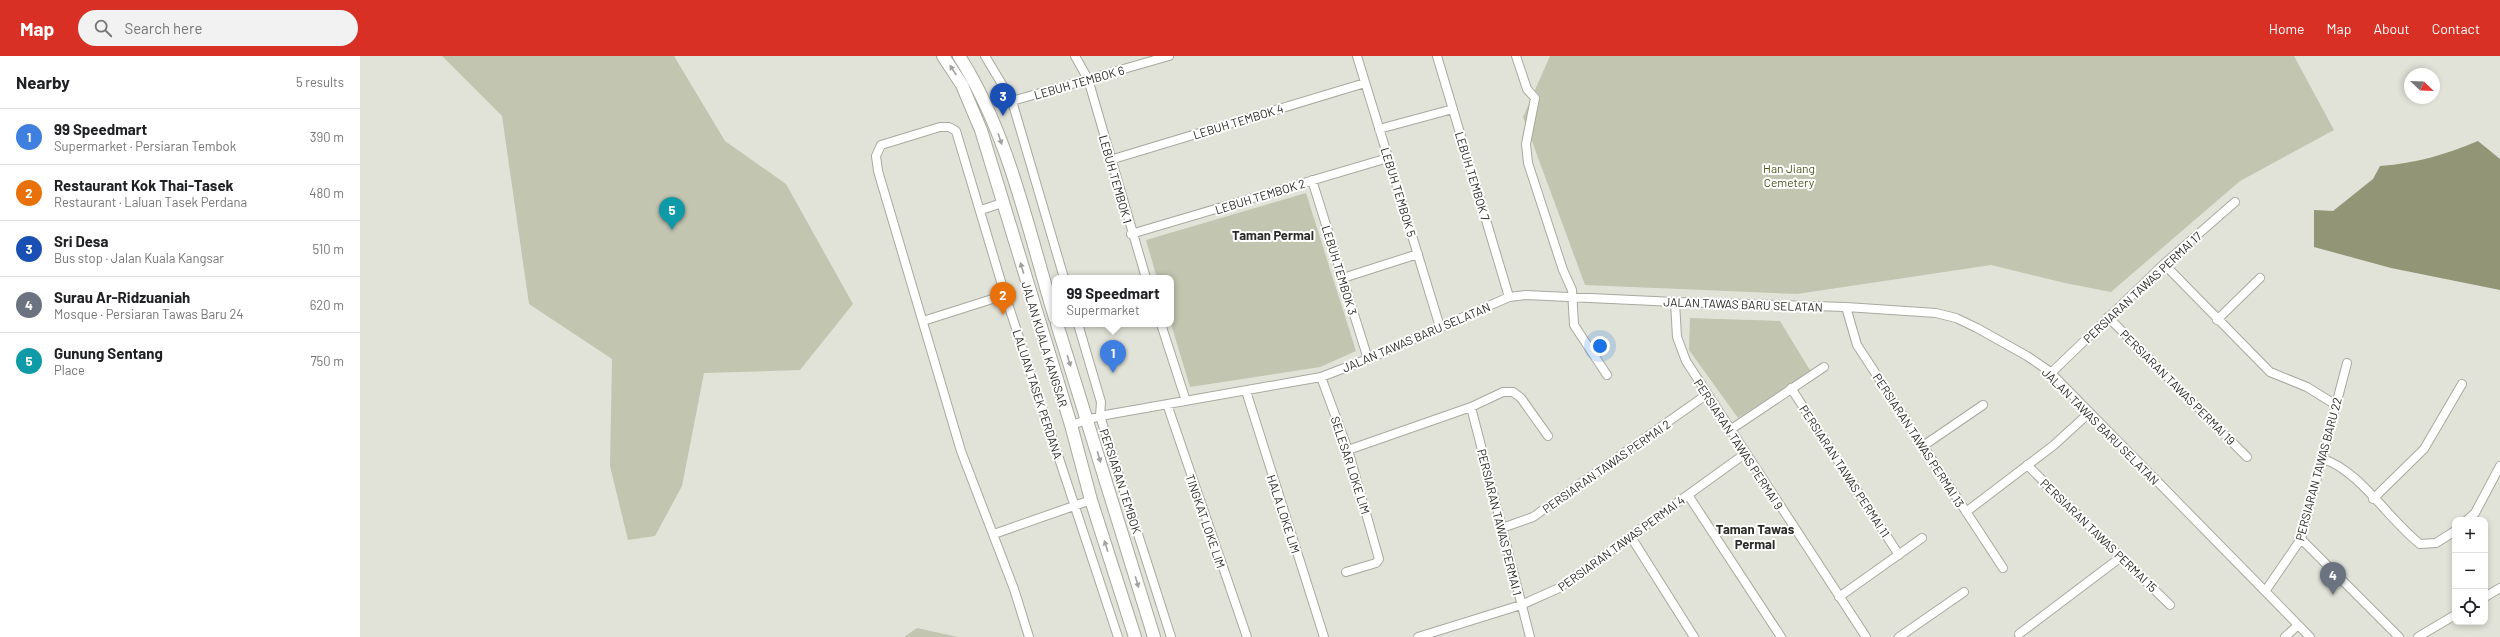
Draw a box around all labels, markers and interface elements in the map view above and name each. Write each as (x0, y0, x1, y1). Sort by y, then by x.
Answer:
search box (78, 10, 358, 46)
text: Map (20, 17, 54, 40)
icon: search (92, 17, 114, 39)
text: Search here (124, 19, 202, 37)
text: Home (2269, 20, 2305, 37)
text: Map (2327, 20, 2351, 37)
text: About (2373, 20, 2410, 37)
text: Contact (2432, 20, 2480, 37)
street label: LEBUH TEMBOK 6 (1032, 62, 1126, 102)
one-way arrow (949, 65, 957, 75)
north arrow (2404, 68, 2440, 104)
text: Nearby (16, 72, 70, 92)
text: 5 results (296, 74, 344, 90)
pin: 3 (990, 83, 1016, 116)
street label: LEBUH TEMBOK 4 (1191, 101, 1285, 141)
text: 99 Speedmart (54, 120, 147, 138)
text: 1 (27, 129, 31, 145)
text: 390 m (310, 129, 344, 145)
street label: LEBUH TEMBOK 7 (1453, 130, 1493, 223)
one-way arrow (997, 133, 1003, 145)
street label: LEBUH TEMBOK 1 (1097, 133, 1135, 225)
text: Supermarket · Persiaran Tembok (54, 138, 236, 154)
street label: LEBUH TEMBOK 5 (1379, 145, 1419, 239)
park label: Han Jiang Cemetery (1763, 161, 1815, 189)
text: Restaurant Kok Thai-Tasek (54, 176, 234, 194)
street label: LEBUH TEMBOK 2 (1213, 176, 1307, 216)
text: 2 (25, 185, 33, 201)
text: 480 m (309, 185, 344, 201)
text: Restaurant · Laluan Tasek Perdana (54, 194, 247, 210)
pin: 5 (659, 197, 685, 230)
street label: LEBUH TEMBOK 3 (1320, 223, 1360, 317)
district label: Taman Permai (1232, 227, 1314, 243)
street label: PERSIARAN TAWAS PERMAI 17 (2080, 228, 2204, 345)
text: Sri Desa (54, 232, 108, 250)
text: 3 (25, 241, 33, 257)
text: 510 m (312, 241, 344, 257)
text: Bus stop · Jalan Kuala Kangsar (54, 250, 224, 266)
one-way arrow (1018, 261, 1024, 273)
popup (1052, 275, 1174, 327)
street label: JALAN KUALA KANGSAR (1019, 280, 1071, 408)
pin: 2 (990, 282, 1016, 315)
text: 99 Speedmart (1066, 284, 1160, 302)
text: Surau Ar-Ridzuaniah (54, 288, 190, 306)
street label: JALAN TAWAS BARU SELATAN (1663, 294, 1823, 314)
text: 4 (25, 297, 33, 313)
text: 620 m (310, 297, 344, 313)
street label: JALAN TAWAS BARU SELATAN (1340, 299, 1492, 375)
text: Supermarket (1066, 302, 1140, 318)
text: Mosque · Persiaran Tawas Baru 24 (54, 306, 244, 322)
street label: LALUAN TASEK PERDANA (1010, 327, 1066, 461)
street label: PERSIARAN TAWAS PERMAI 19 (2118, 327, 2238, 447)
your location (1590, 336, 1610, 356)
pin: 1 (1100, 340, 1126, 373)
text: Gunung Sentang (54, 344, 163, 362)
text: 5 (25, 353, 33, 369)
text: 750 m (310, 353, 344, 369)
one-way arrow (1066, 355, 1072, 367)
text: Place (54, 362, 85, 378)
street label: JALAN TAWAS BARU SELATAN (2040, 365, 2162, 487)
street label: PERSIARAN TAWAS PERMAI 13 (1870, 370, 1968, 510)
street label: PERSIARAN TAWAS PERMAI 9 (1692, 376, 1786, 512)
street label: PERSIARAN TAWAS BARU 22 (2292, 396, 2344, 542)
street label: PERSIARAN TAWAS PERMAI 11 (1797, 402, 1893, 540)
street label: SELESAR LOKE LIM (1329, 414, 1373, 516)
street label: PERSIARAN TAWAS PERMAI 2 (1539, 416, 1673, 516)
street label: PERSIARAN TEMBOK (1097, 427, 1145, 536)
street label: PERSIARAN TAWAS PERMAI 1 (1475, 447, 1525, 597)
one-way arrow (1096, 452, 1102, 464)
street label: TINGKAT LOKE LIM (1183, 472, 1229, 570)
street label: HALA LOKE LIM (1265, 473, 1303, 555)
street label: PERSIARAN TAWAS PERMAI 15 (2038, 476, 2160, 594)
street label: PERSIARAN TAWAS PERMAI 4 (1555, 492, 1687, 594)
map controls (2452, 517, 2488, 625)
button: + (2452, 517, 2488, 553)
district label: Taman Tawas Permai (1716, 521, 1795, 552)
one-way arrow (1103, 540, 1109, 552)
button: − (2452, 553, 2488, 589)
pin: 4 (2320, 562, 2346, 595)
one-way arrow (1134, 576, 1140, 588)
button: locate (2452, 589, 2488, 625)

